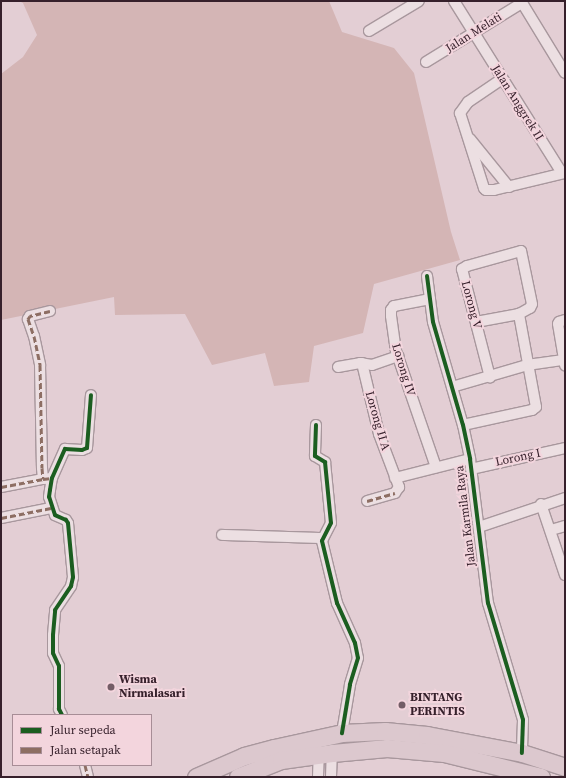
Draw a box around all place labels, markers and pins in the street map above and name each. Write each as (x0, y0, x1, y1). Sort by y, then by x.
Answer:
place label: Wisma Nirmalasari (119, 673, 185, 701)
marker: Wisma Nirmalasari (106, 682, 116, 692)
place label: BINTANG PERINTIS (410, 691, 465, 719)
marker: BINTANG PERINTIS (397, 700, 407, 710)

